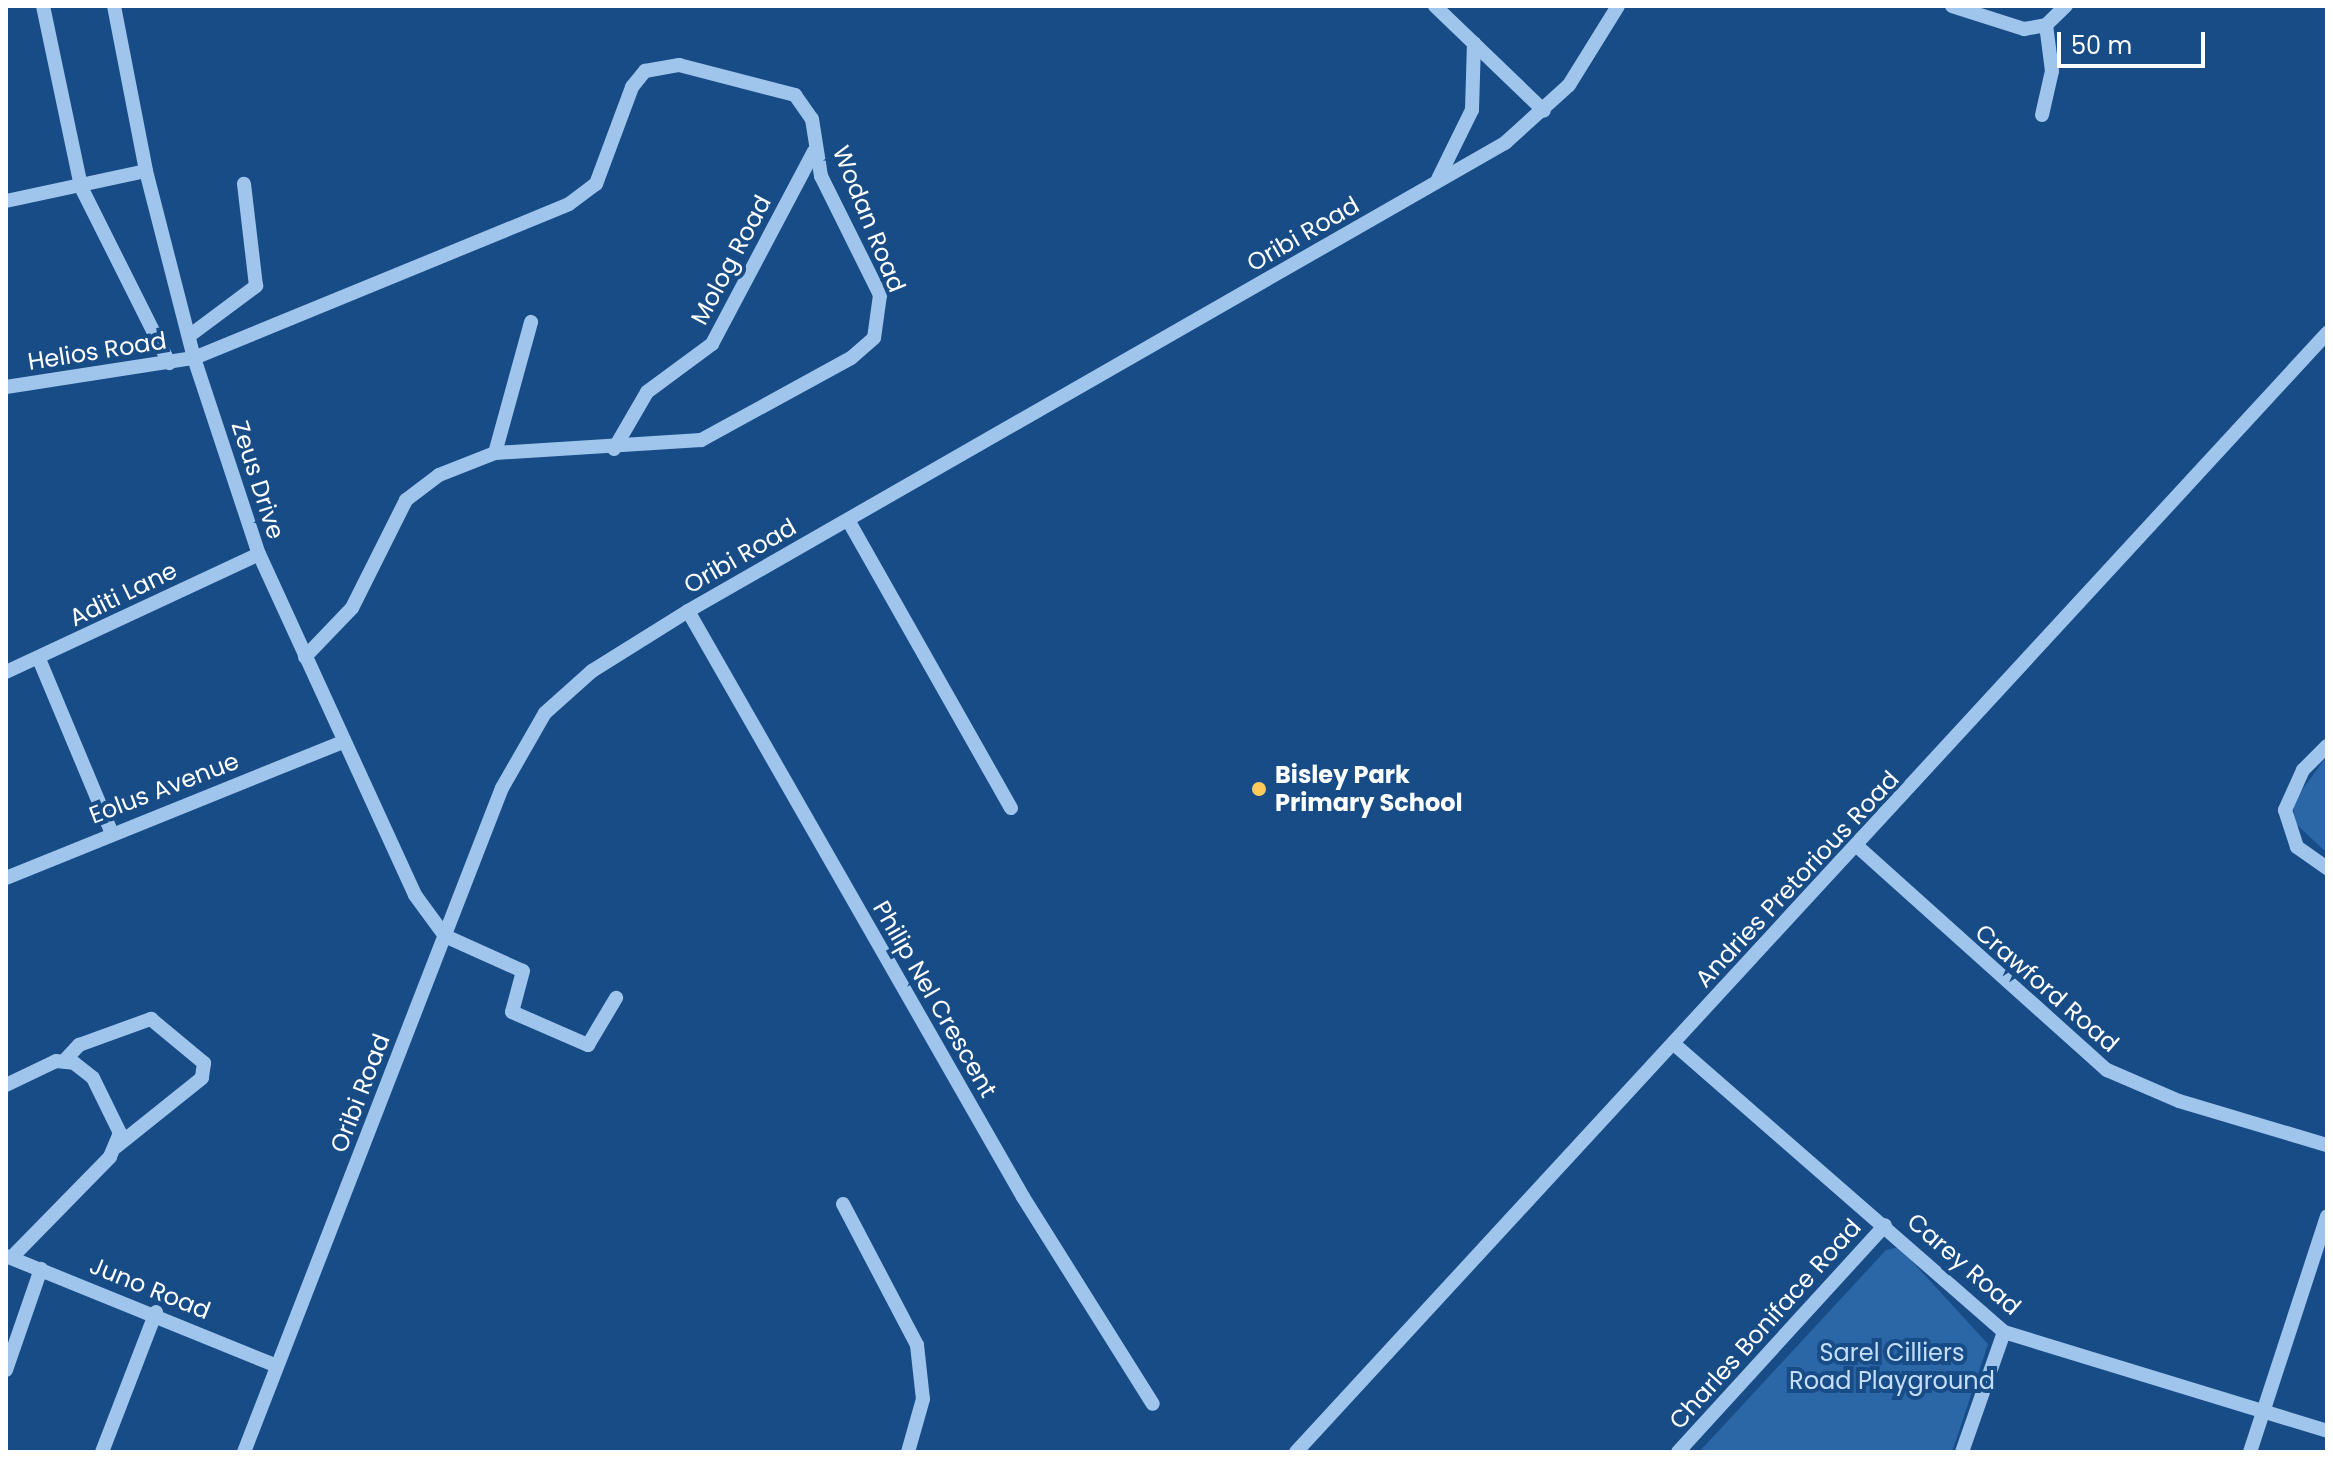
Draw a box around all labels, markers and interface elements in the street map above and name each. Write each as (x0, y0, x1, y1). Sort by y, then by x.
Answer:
scale bar (2061, 16, 2209, 66)
text: 50 m (2071, 29, 2132, 62)
street label: Wodan Road (827, 142, 911, 296)
street label: Molog Road (685, 190, 777, 330)
street label: Oribi Road (1242, 190, 1364, 278)
street label: Helios Road (26, 326, 168, 376)
street label: Zeus Drive (225, 417, 291, 543)
street label: Oribi Road (679, 512, 801, 600)
street label: Aditi Lane (64, 556, 182, 632)
street label: Eolus Avenue (85, 746, 243, 830)
place label: Bisley Park Primary School (1275, 761, 1463, 817)
street label: Andries Pretorious Road (1689, 765, 1905, 993)
marker: Bisley Park Primary School (1250, 780, 1268, 798)
street label: Philip Nel Crescent (867, 896, 1003, 1102)
street label: Crawford Road (1969, 918, 2125, 1058)
street label: Oribi Road (324, 1030, 396, 1156)
street label: Carey Road (1901, 1207, 2027, 1321)
street label: Charles Boniface Road (1663, 1213, 1867, 1435)
street label: Juno Road (85, 1251, 215, 1325)
park label: Sarel Cilliers Road Playground (1789, 1339, 1995, 1395)

